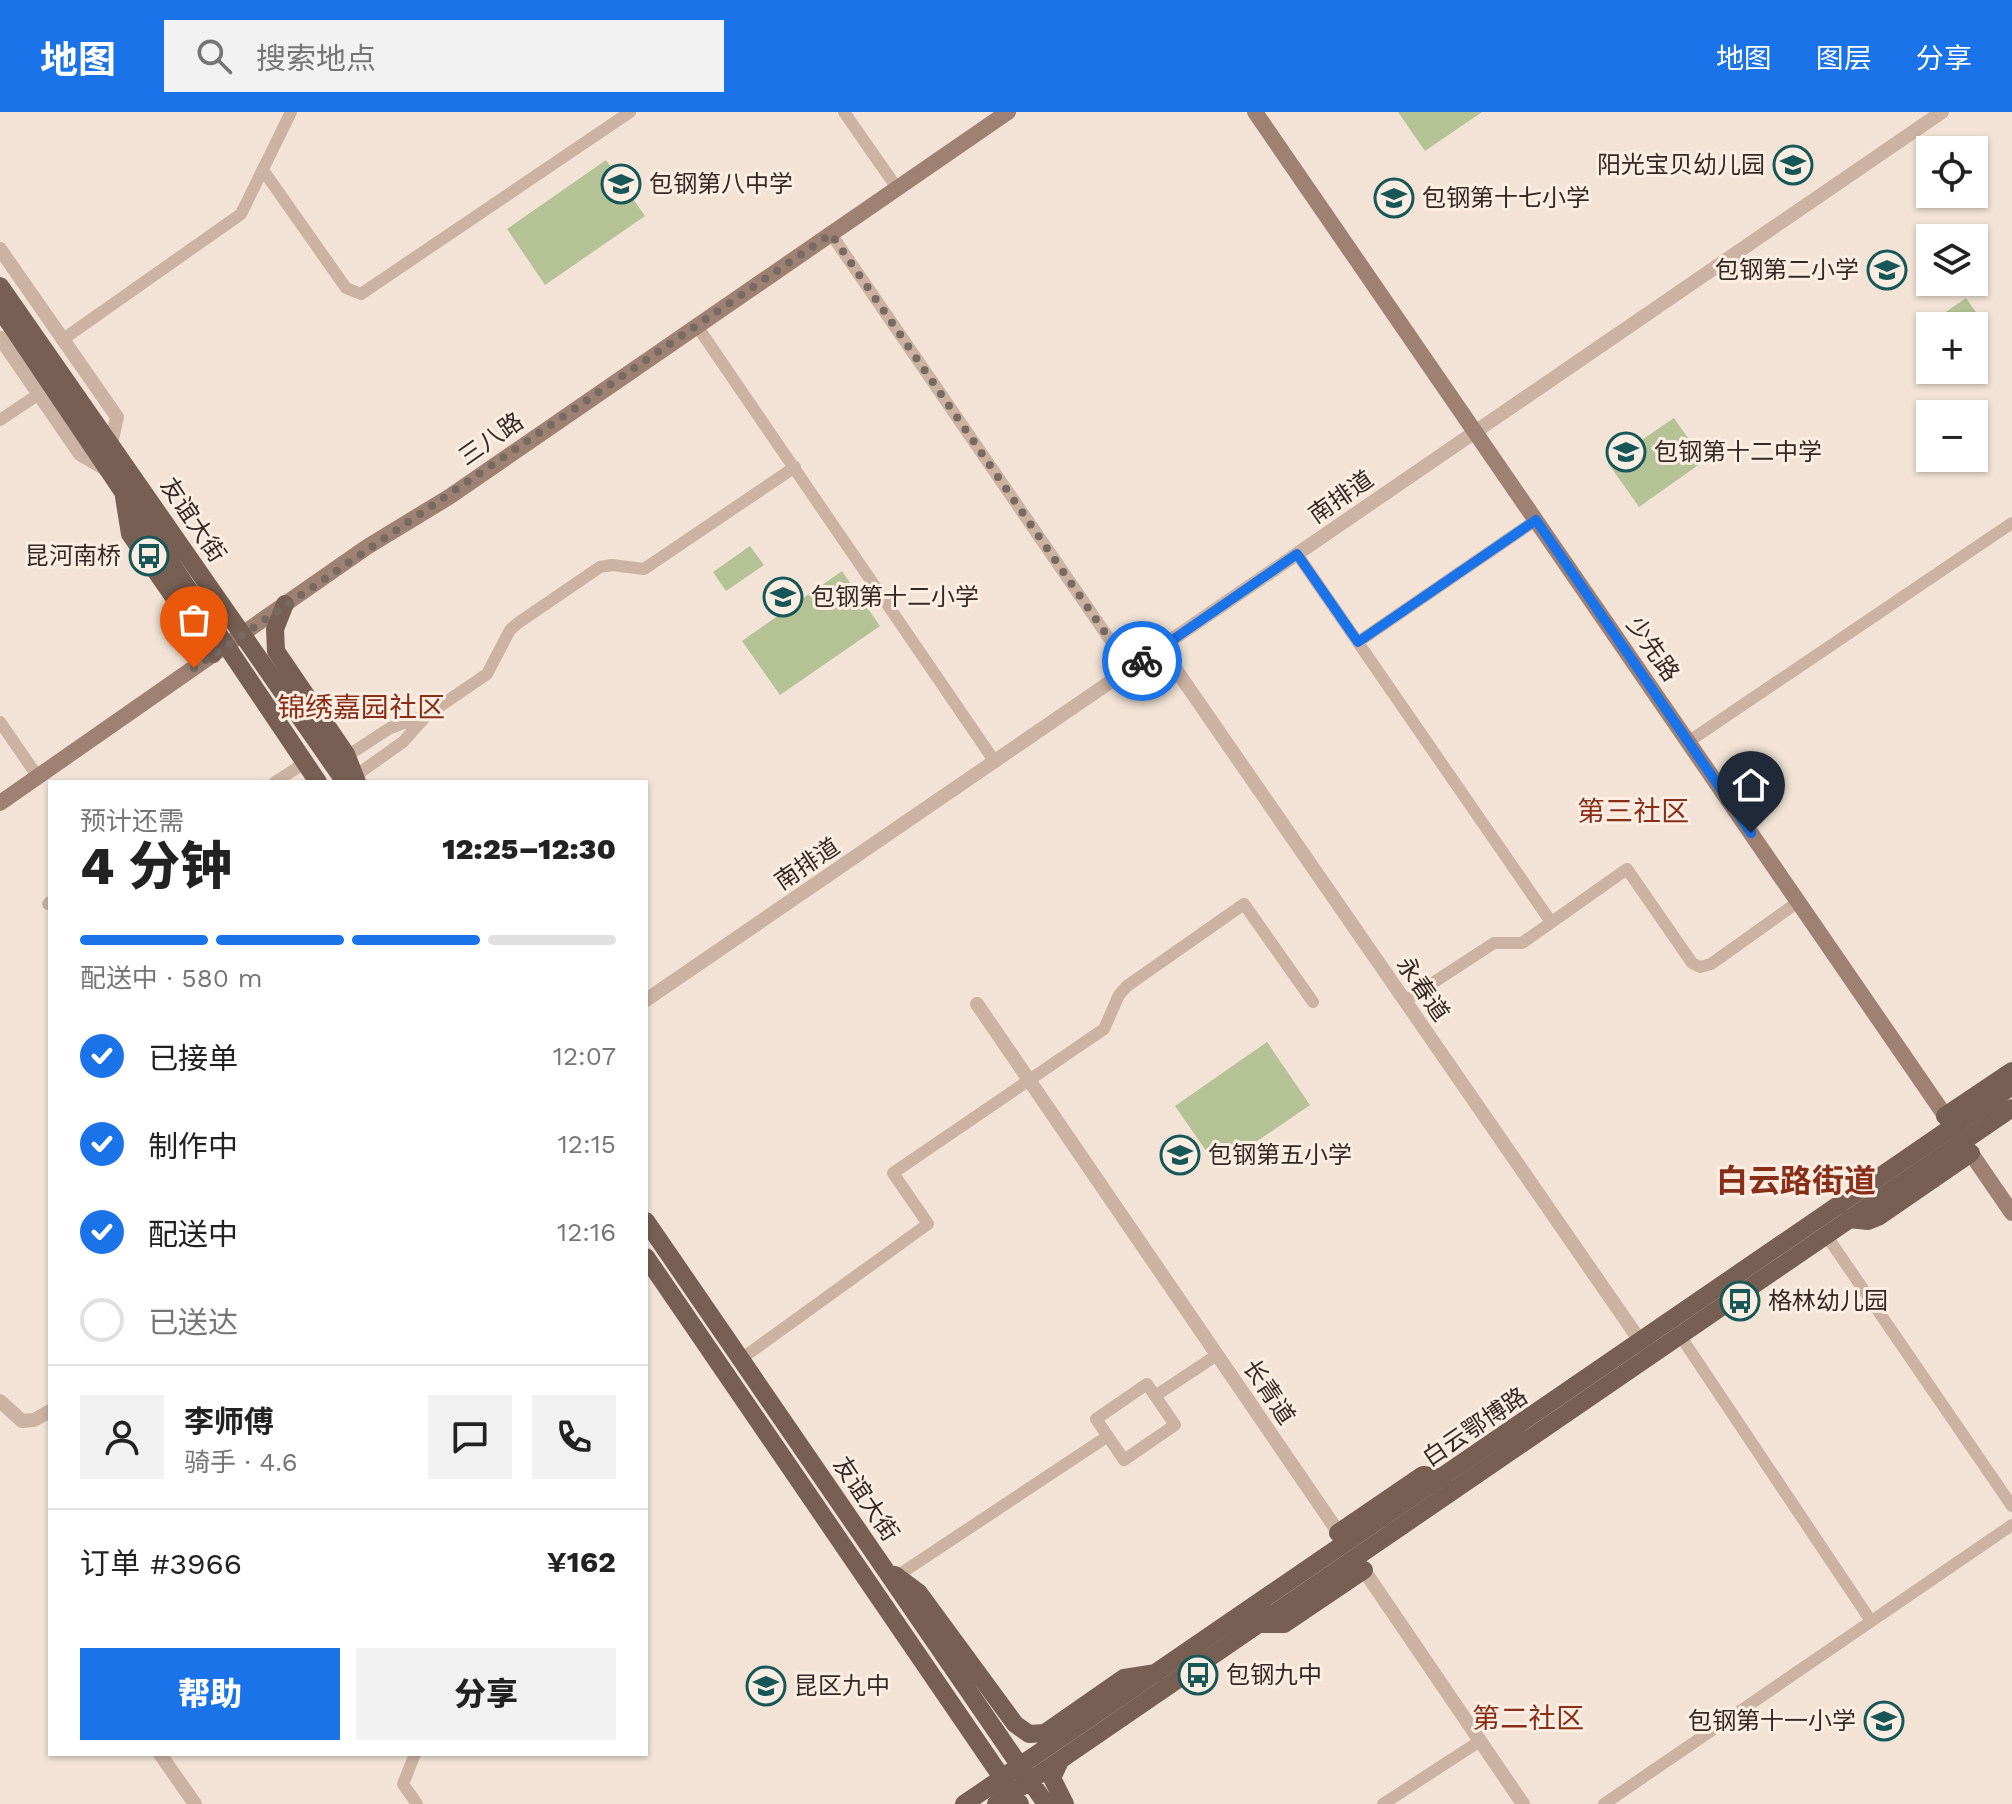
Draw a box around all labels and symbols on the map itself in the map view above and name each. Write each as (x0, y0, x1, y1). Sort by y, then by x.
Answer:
school or university icon: 阳光宝贝幼儿园 (1772, 144, 1814, 186)
place label: 阳光宝贝幼儿园 (1597, 151, 1765, 179)
school or university icon: 包钢第八中学 (600, 163, 642, 205)
place label: 包钢第八中学 (649, 170, 793, 198)
school or university icon: 包钢第十七小学 (1373, 177, 1415, 219)
place label: 包钢第十七小学 (1422, 184, 1590, 212)
school or university icon: 包钢第二小学 (1866, 249, 1908, 291)
place label: 包钢第二小学 (1715, 256, 1859, 284)
street label: 三八路 (453, 407, 529, 471)
school or university icon: 包钢第十二中学 (1605, 431, 1647, 473)
place label: 包钢第十二中学 (1654, 438, 1822, 466)
street label: 南排道 (1303, 465, 1379, 529)
street label: 友谊大街 (155, 472, 231, 568)
bus stop icon: 昆河南桥 (128, 535, 170, 577)
place label: 昆河南桥 (25, 542, 121, 570)
school or university icon: 包钢第十二小学 (762, 576, 804, 618)
place label: 包钢第十二小学 (811, 583, 979, 611)
pin (160, 586, 228, 668)
street label: 少先路 (1621, 611, 1685, 687)
courier (1102, 621, 1182, 701)
district label: 锦绣嘉园社区 (277, 691, 445, 724)
pin (1717, 751, 1785, 833)
district label: 第三社区 (1577, 795, 1689, 828)
street label: 南排道 (769, 832, 845, 896)
street label: 永春道 (1391, 951, 1455, 1027)
school or university icon: 包钢第五小学 (1159, 1134, 1201, 1176)
place label: 包钢第五小学 (1208, 1141, 1352, 1169)
district label: 白云路街道 (1716, 1162, 1876, 1200)
bus stop icon: 格林幼儿园 (1719, 1280, 1761, 1322)
place label: 格林幼儿园 (1768, 1287, 1888, 1315)
street label: 长青道 (1237, 1354, 1301, 1430)
street label: 白云鄂博路 (1417, 1382, 1533, 1472)
street label: 友谊大街 (828, 1451, 904, 1547)
bus stop icon: 包钢九中 (1177, 1654, 1219, 1696)
place label: 包钢九中 (1226, 1661, 1322, 1689)
school or university icon: 昆区九中 (745, 1665, 787, 1707)
place label: 昆区九中 (794, 1672, 890, 1700)
school or university icon: 包钢第十一小学 (1863, 1700, 1905, 1742)
district label: 第二社区 (1472, 1702, 1584, 1735)
place label: 包钢第十一小学 (1688, 1707, 1856, 1735)

